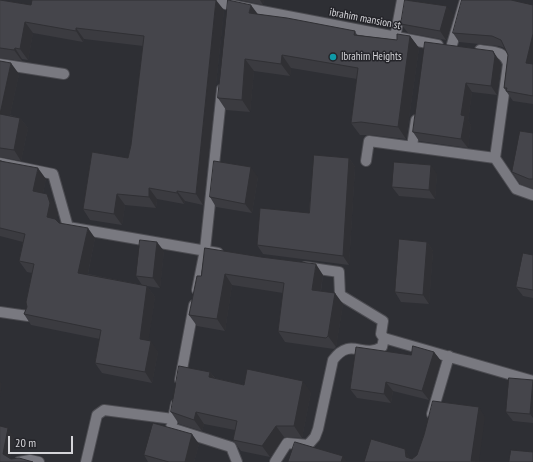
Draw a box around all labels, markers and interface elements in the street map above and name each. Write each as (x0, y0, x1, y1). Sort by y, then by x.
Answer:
street label: ibrahim mansion st (328, 6, 402, 32)
place label: Ibrahim Heights (341, 50, 402, 64)
marker: Ibrahim Heights (328, 52, 338, 62)
scale bar (10, 428, 75, 454)
text: 20 m (15, 435, 36, 450)

